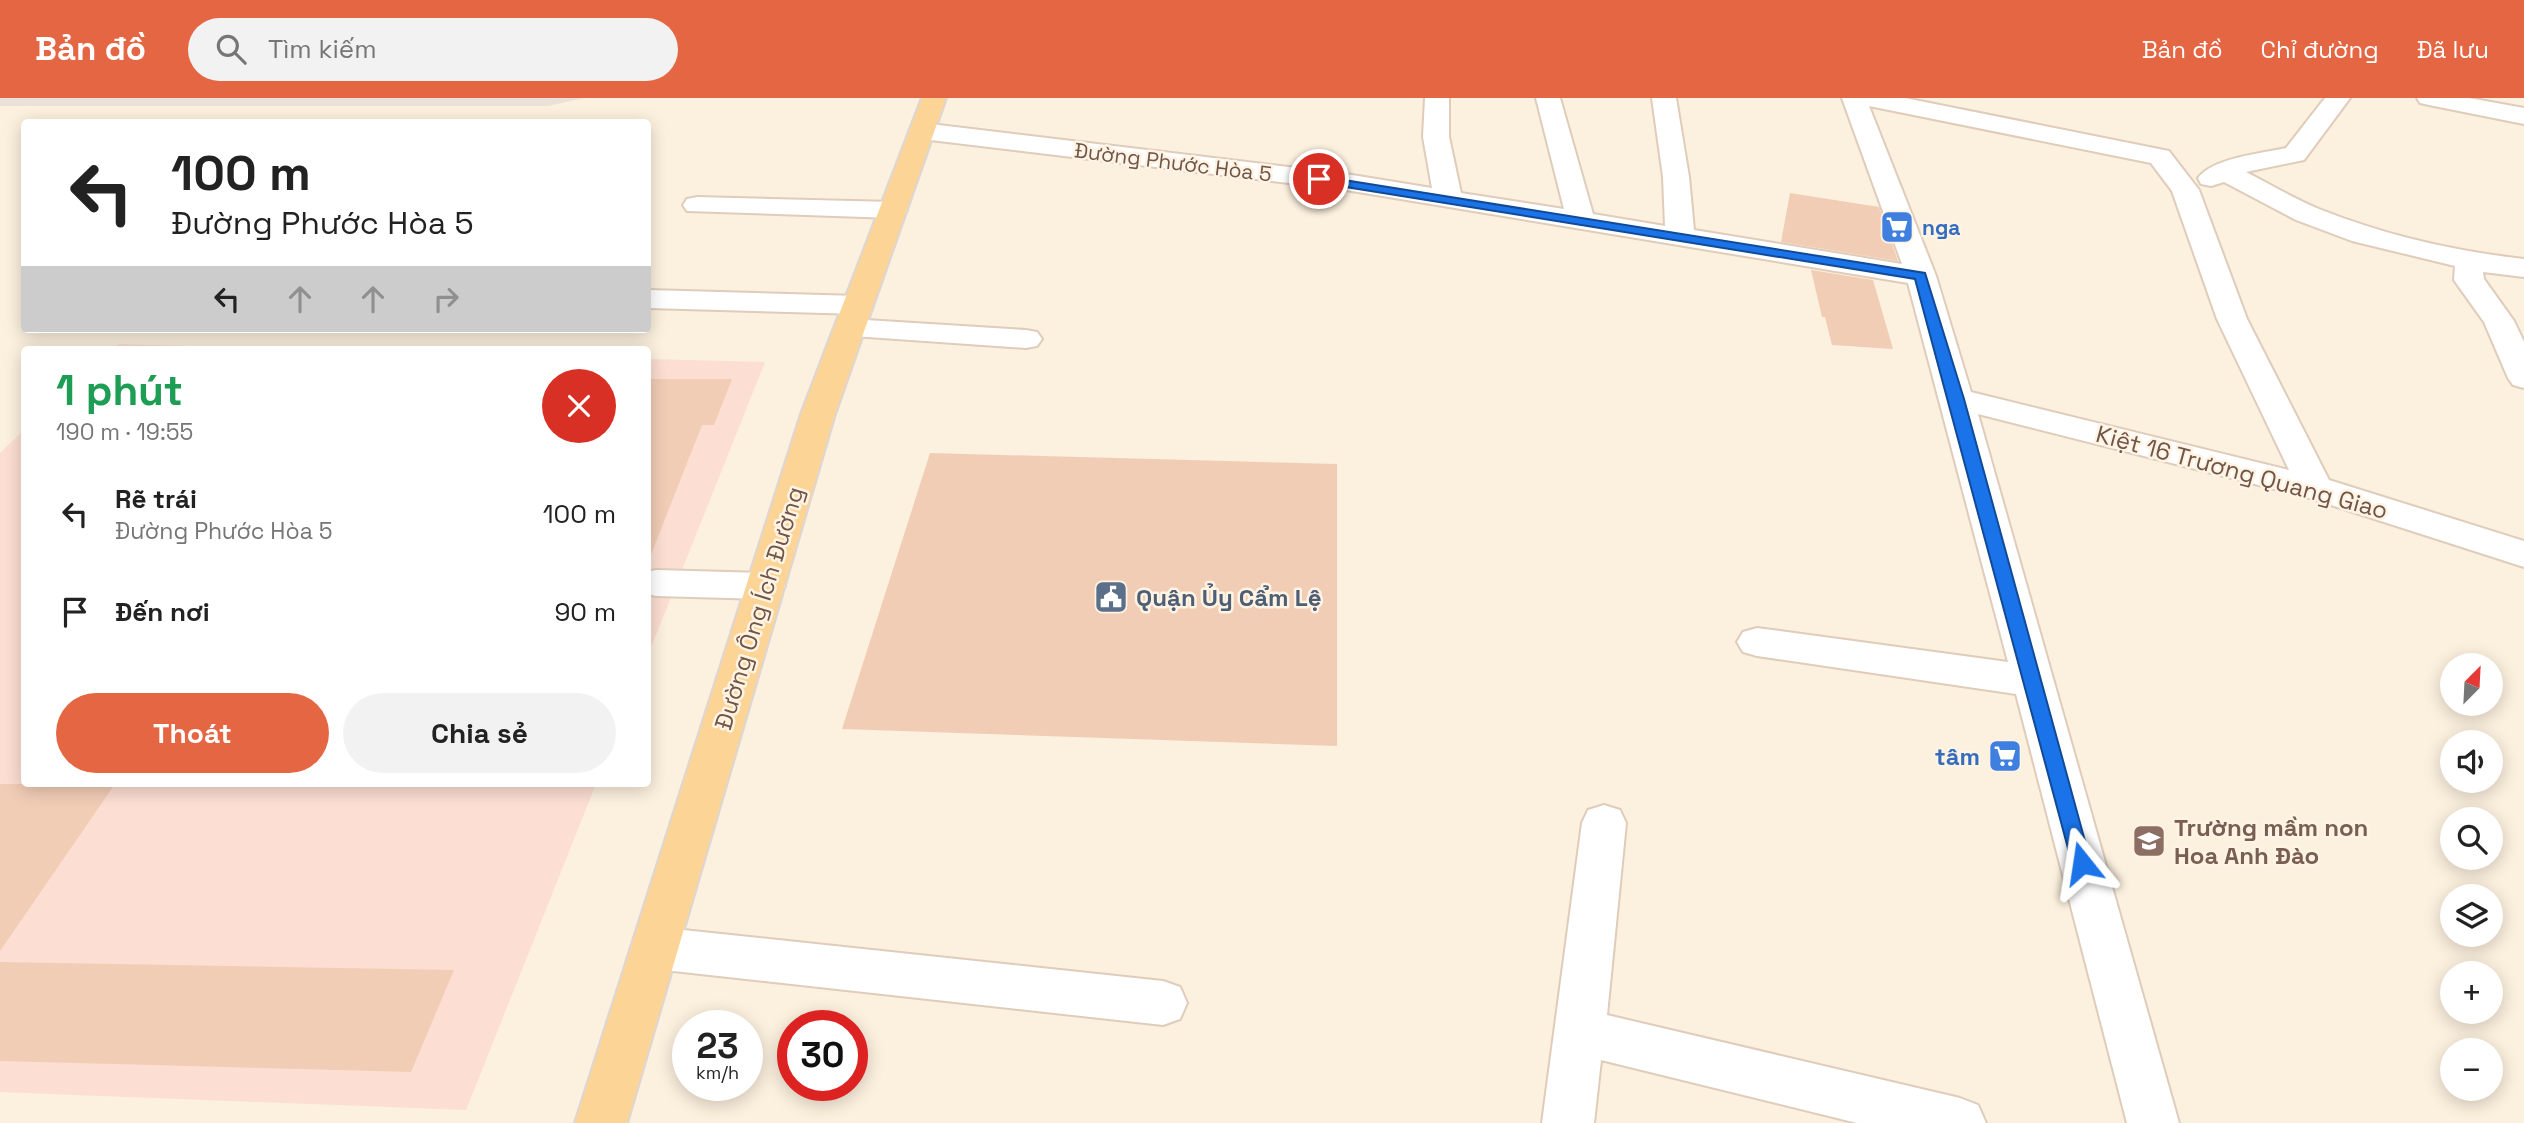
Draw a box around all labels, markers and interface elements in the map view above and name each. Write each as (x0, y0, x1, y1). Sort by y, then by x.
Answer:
search box (188, 18, 678, 81)
text: Bản đồ (35, 28, 146, 70)
icon: search (212, 30, 250, 68)
text: Tìm kiếm (268, 32, 377, 66)
text: Bản đồ (2142, 34, 2223, 65)
text: Chỉ đường (2261, 34, 2379, 65)
text: Đã lưu (2417, 34, 2489, 65)
street label: Đường Phước Hòa 5 (1073, 136, 1273, 188)
text: 100 m (171, 142, 311, 204)
icon: left (56, 147, 147, 238)
pin (1289, 149, 1349, 209)
icon: arrive (1300, 160, 1338, 198)
text: Đường Phước Hòa 5 (171, 203, 474, 243)
supermarket icon: nga (1878, 208, 1916, 246)
place label: nga (1922, 214, 1960, 241)
icon: left (208, 280, 246, 318)
icon: ahead (281, 280, 319, 318)
icon: ahead (354, 280, 392, 318)
icon: right (427, 280, 465, 318)
text: 1 phút (56, 364, 183, 417)
button: close (542, 369, 616, 443)
text: 190 m · 19:55 (56, 417, 193, 447)
street label: Kiệt 16 Trương Quang Giao (2093, 418, 2391, 526)
text: Rẽ trái (115, 482, 197, 516)
street label: Đường Ông Ích Đường (707, 483, 811, 733)
icon: left (56, 495, 94, 533)
text: 100 m (543, 497, 616, 531)
text: Đường Phước Hòa 5 (115, 516, 333, 546)
public building icon: Quận Ủy Cẩm Lệ (1092, 578, 1130, 616)
place label: Quận Ủy Cẩm Lệ (1136, 582, 1322, 613)
icon: arrive (56, 593, 94, 631)
text: Đến nơi (115, 595, 210, 629)
text: 90 m (554, 595, 616, 629)
north arrow (2440, 653, 2502, 716)
map controls (2440, 653, 2503, 1101)
button: Thoát (56, 693, 329, 773)
button: Chia sẻ (343, 693, 616, 773)
button: sound (2440, 730, 2503, 793)
supermarket icon: tâm (1986, 737, 2024, 775)
place label: tâm (1935, 741, 1980, 772)
button: search (2440, 807, 2503, 870)
place label: Trường mầm non Hoa Anh Đào (2174, 812, 2368, 871)
school or university icon: Trường mầm non Hoa Anh Đào (2130, 822, 2168, 860)
position arrow (2045, 826, 2119, 900)
button: layers (2440, 884, 2503, 947)
button: + (2440, 961, 2503, 1024)
speed limit sign: 30 (777, 1010, 868, 1101)
text: 23 (696, 1024, 739, 1068)
button: − (2440, 1038, 2503, 1101)
text: km/h (696, 1061, 739, 1084)

